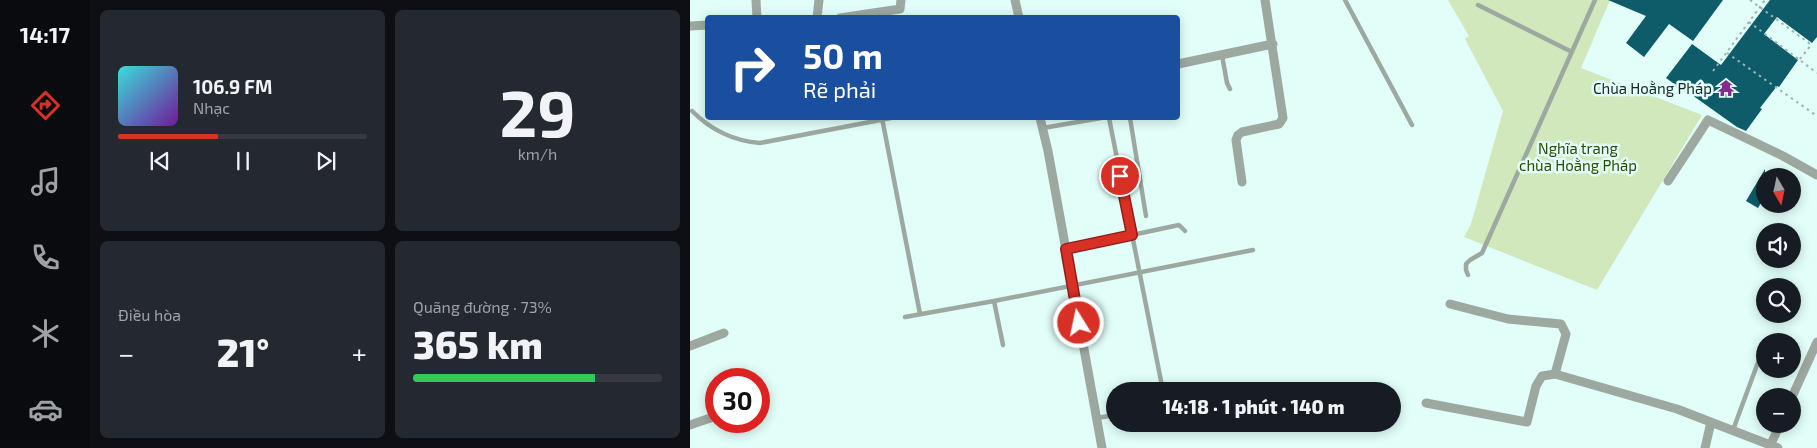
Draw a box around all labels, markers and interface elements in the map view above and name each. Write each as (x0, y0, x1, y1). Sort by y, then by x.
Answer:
text: 14:17 (20, 21, 70, 47)
text: 50 m (803, 34, 883, 76)
icon: right (720, 35, 785, 100)
text: 29 (499, 72, 576, 150)
text: 106.9 FM (193, 75, 272, 98)
text: Rẽ phải (803, 76, 876, 102)
temple icon: Chùa Hoằng Pháp (1716, 78, 1736, 98)
place label: Chùa Hoằng Pháp (1593, 79, 1712, 97)
icon: directions (28, 88, 63, 123)
text: Nhạc (193, 98, 230, 117)
park label: Nghĩa trang chùa Hoằng Pháp (1519, 139, 1637, 174)
text: km/h (518, 144, 557, 163)
icon: previous (146, 147, 174, 175)
icon: pause (229, 147, 257, 175)
icon: next (312, 147, 340, 175)
pin (1099, 155, 1141, 197)
icon: arrive (1106, 162, 1134, 190)
icon: music (28, 164, 63, 199)
north arrow (1756, 168, 1801, 212)
map controls (1756, 168, 1801, 433)
button: sound (1756, 223, 1801, 268)
icon: phone (28, 240, 63, 275)
button: search (1756, 278, 1801, 323)
position arrow (1052, 296, 1104, 348)
text: Quãng đường · 73% (413, 297, 552, 316)
text: Điều hòa (118, 305, 181, 324)
icon: climate (28, 316, 63, 351)
text: 365 km (413, 321, 543, 367)
text: 21° (217, 329, 269, 375)
button: + (1756, 333, 1801, 378)
text: − (118, 336, 134, 370)
text: + (352, 336, 367, 370)
speed limit sign: 30 (705, 368, 770, 433)
button: − (1756, 388, 1801, 433)
icon: car (28, 392, 63, 427)
text: 14:18 · 1 phút · 140 m (1163, 395, 1344, 418)

